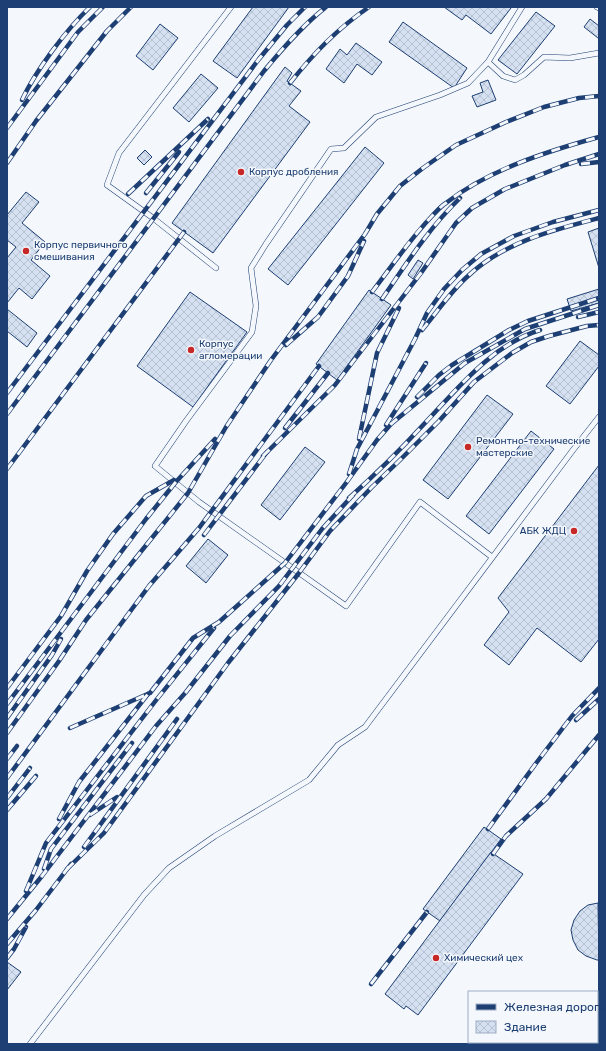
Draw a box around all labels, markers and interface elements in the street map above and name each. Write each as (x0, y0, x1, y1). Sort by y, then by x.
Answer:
place label: Корпус дробления (249, 166, 339, 178)
marker: Корпус дробления (236, 167, 246, 177)
place label: Корпус первичного смешивания (34, 239, 128, 263)
marker: Корпус первичного смешивания (21, 246, 31, 256)
place label: Корпус агломерации (199, 338, 262, 362)
marker: Корпус агломерации (186, 345, 196, 355)
place label: Ремонтно-технические мастерские (476, 435, 591, 459)
marker: Ремонтно-технические мастерские (463, 442, 473, 452)
place label: АБК ЖДЦ (520, 525, 566, 537)
marker: АБК ЖДЦ (569, 526, 579, 536)
place label: Химический цех (444, 952, 524, 964)
marker: Химический цех (431, 953, 441, 963)
legend (468, 991, 598, 1043)
text: Железная дорога (504, 1000, 606, 1014)
text: Здание (504, 1020, 547, 1034)

